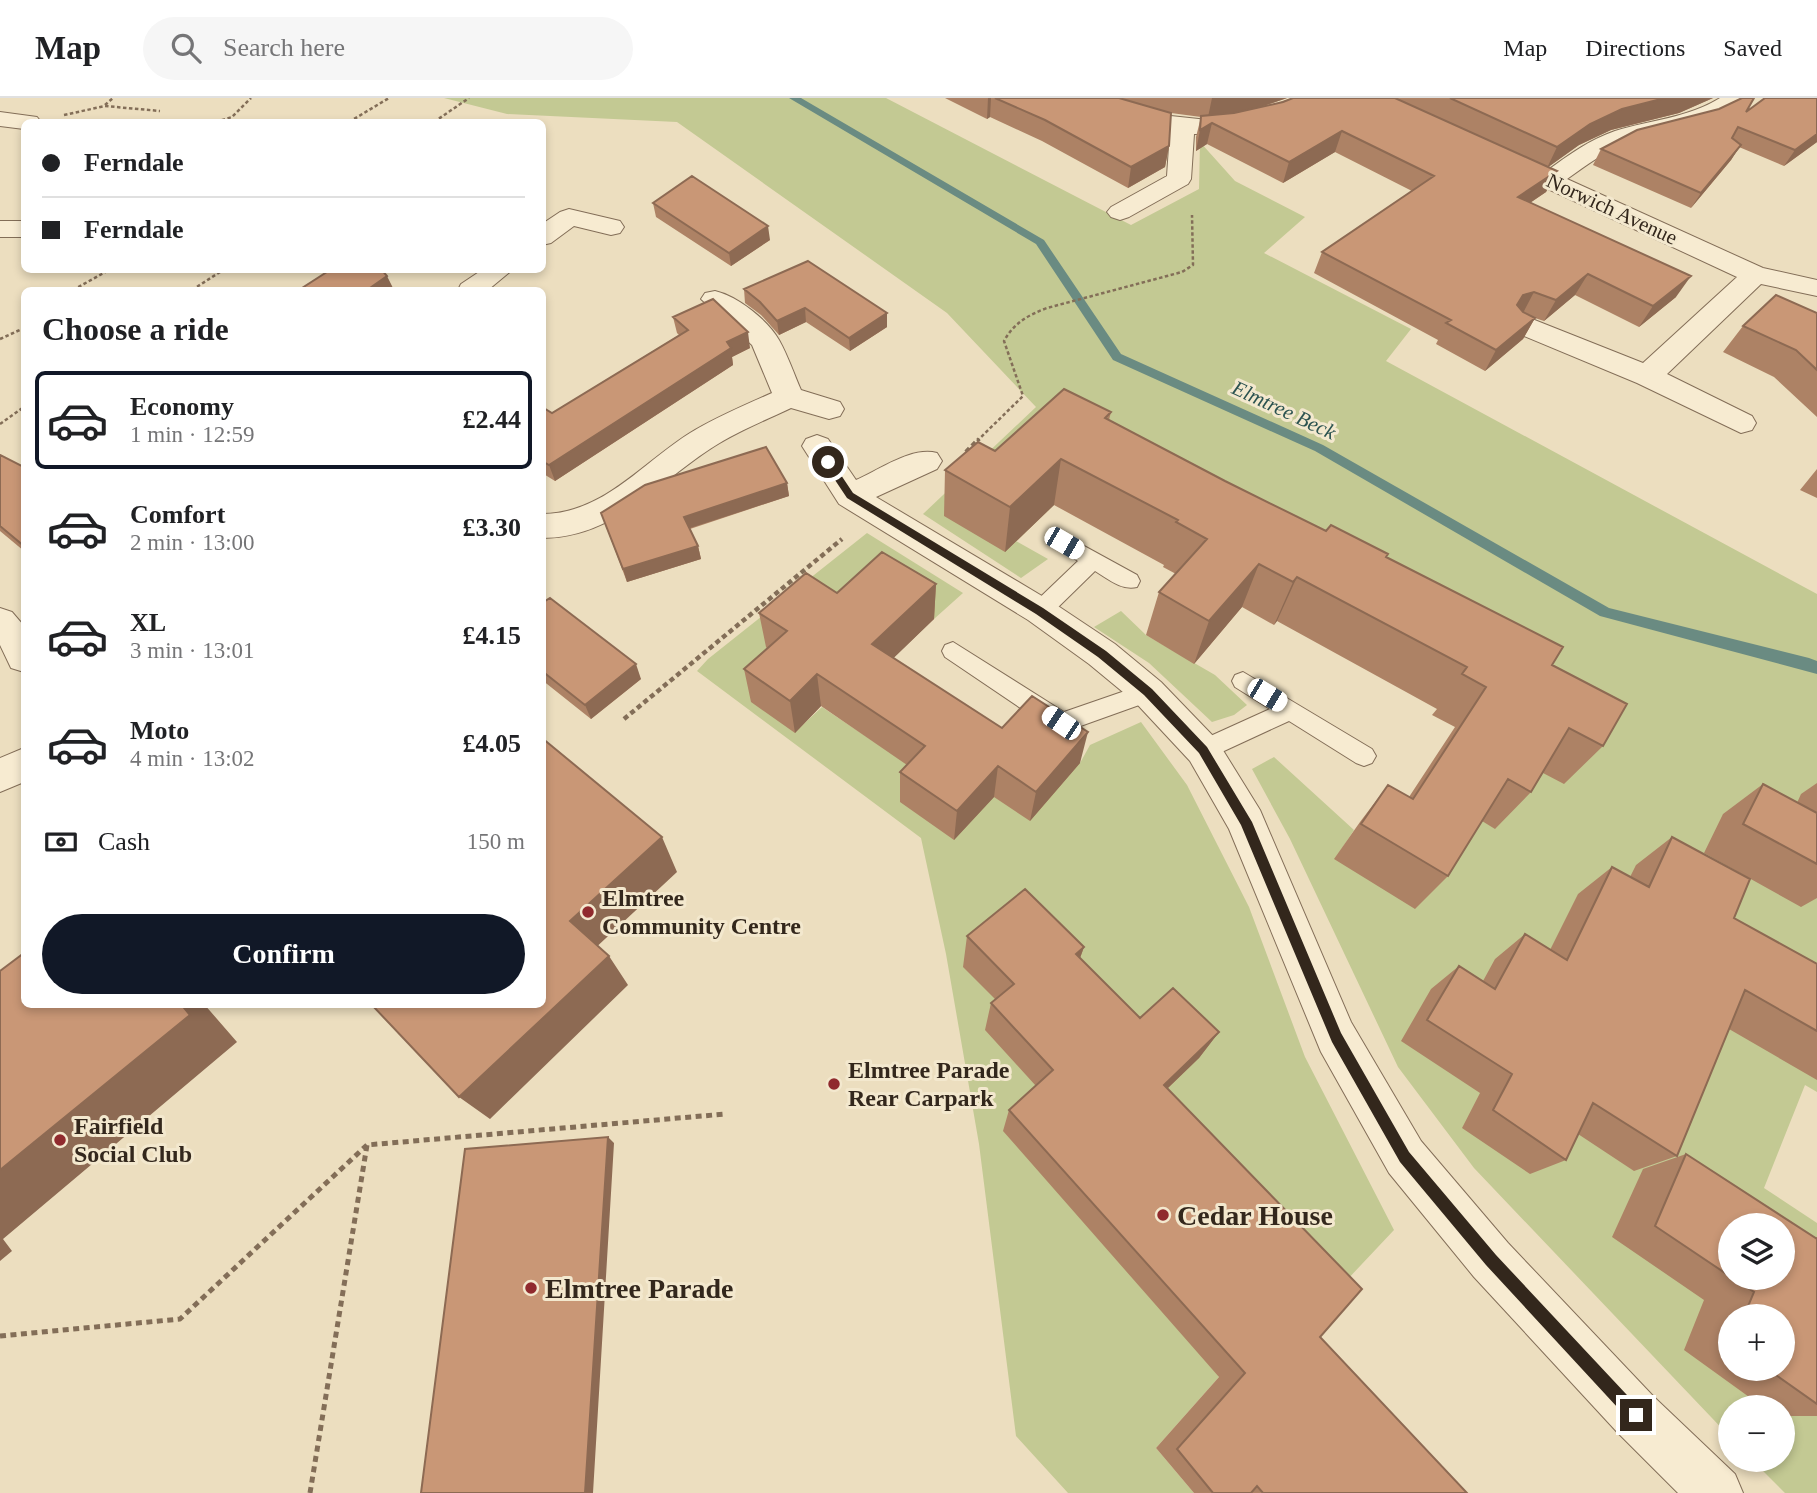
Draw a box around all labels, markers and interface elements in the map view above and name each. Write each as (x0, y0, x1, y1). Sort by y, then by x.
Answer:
search box (143, 17, 633, 80)
icon: search (167, 29, 205, 67)
text: Map (35, 30, 101, 66)
text: Search here (223, 33, 345, 62)
text: Map (1503, 35, 1547, 61)
text: Directions (1585, 35, 1685, 61)
text: Saved (1723, 35, 1782, 61)
text: Ferndale (84, 148, 184, 177)
street label: Norwich Avenue (1543, 168, 1681, 250)
text: Ferndale (84, 215, 184, 244)
text: Choose a ride (42, 311, 229, 347)
water label: Elmtree Beck (1227, 375, 1340, 445)
icon: car (46, 389, 109, 452)
text: Economy (130, 392, 234, 421)
text: £2.44 (463, 405, 521, 434)
text: 1 min · 12:59 (130, 422, 255, 447)
route start (812, 446, 844, 478)
icon: car (46, 497, 109, 560)
text: Comfort (130, 500, 225, 529)
text: £3.30 (463, 513, 521, 542)
car (1041, 523, 1088, 563)
text: 2 min · 13:00 (130, 530, 255, 555)
icon: car (46, 605, 109, 668)
text: XL (130, 608, 166, 637)
text: £4.15 (463, 621, 521, 650)
text: 3 min · 13:01 (130, 638, 255, 663)
car (1244, 675, 1291, 715)
car (1038, 703, 1085, 743)
icon: car (46, 713, 109, 776)
text: Moto (130, 716, 189, 745)
text: £4.05 (463, 729, 521, 758)
text: 4 min · 13:02 (130, 746, 255, 771)
icon: cash (42, 823, 80, 861)
text: Cash (98, 827, 150, 856)
text: 150 m (467, 829, 525, 854)
place label: Elmtree Community Centre (602, 885, 801, 939)
marker: Elmtree Community Centre (580, 904, 596, 920)
button: Confirm (42, 914, 525, 994)
place label: Elmtree Parade Rear Carpark (848, 1057, 1010, 1111)
marker: Elmtree Parade Rear Carpark (826, 1076, 842, 1092)
place label: Fairfield Social Club (74, 1113, 192, 1167)
marker: Fairfield Social Club (52, 1132, 68, 1148)
place label: Cedar House (1177, 1200, 1333, 1231)
marker: Cedar House (1155, 1207, 1171, 1223)
map controls (1718, 1213, 1795, 1472)
button: layers (1718, 1213, 1795, 1290)
place label: Elmtree Parade (545, 1273, 733, 1304)
marker: Elmtree Parade (523, 1280, 539, 1296)
button: + (1718, 1304, 1795, 1381)
button: − (1718, 1395, 1795, 1472)
route end (1620, 1399, 1652, 1431)

